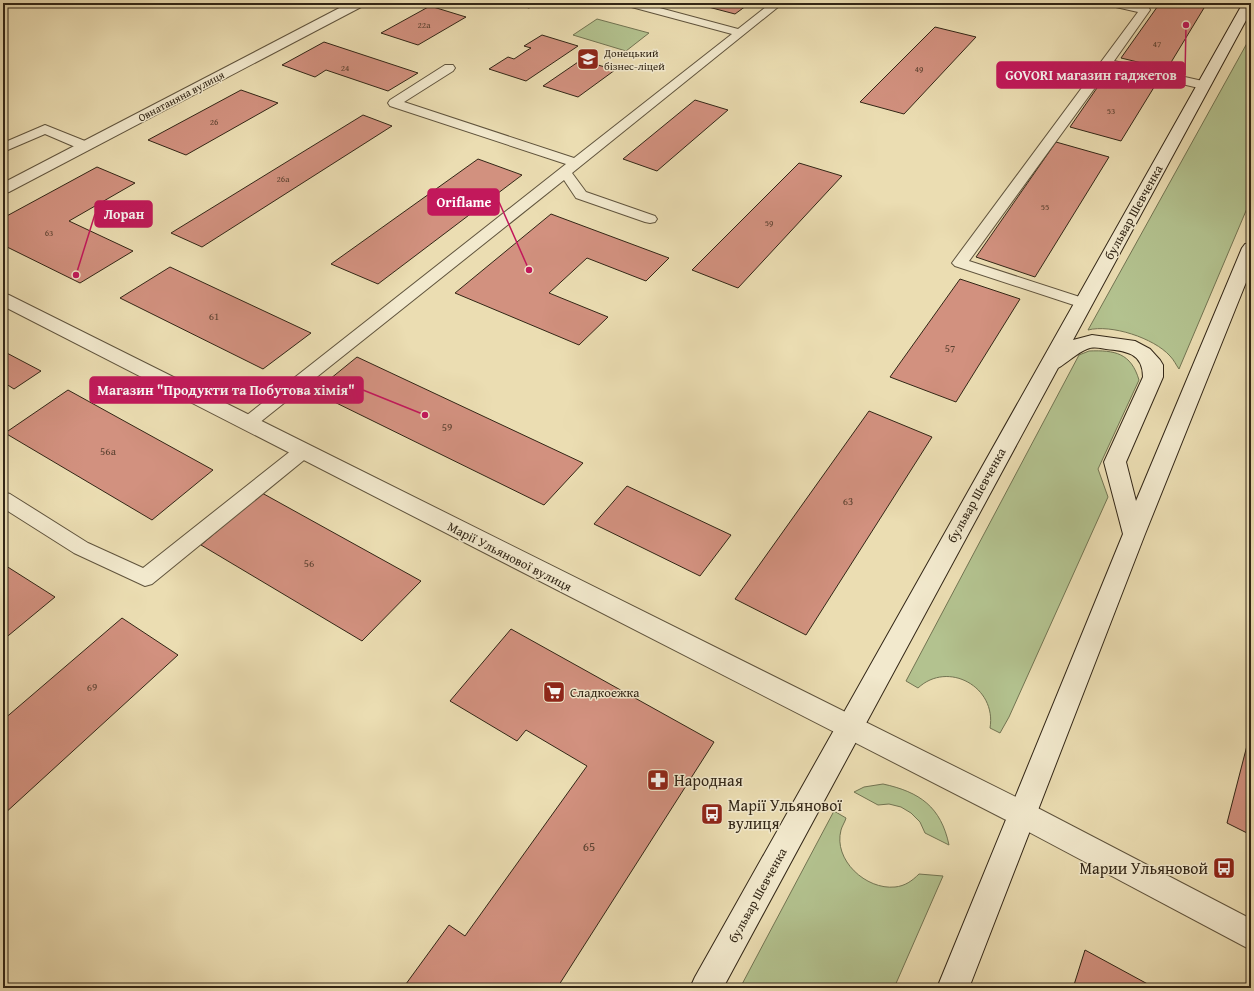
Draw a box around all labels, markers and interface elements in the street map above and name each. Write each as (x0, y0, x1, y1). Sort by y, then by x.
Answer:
house number: 22а (418, 18, 431, 31)
house number: 47 (1153, 37, 1161, 50)
place label: Донецький бізнес-ліцей (603, 45, 665, 74)
school or university icon: Донецький бізнес-ліцей (575, 46, 601, 72)
house number: 24 (341, 61, 349, 74)
house number: 49 (915, 62, 923, 75)
callout: GOVORI магазин гаджетов (997, 62, 1185, 88)
text: GOVORI магазин гаджетов (1005, 65, 1177, 85)
street label: Овнатаняна вулиця (135, 66, 227, 126)
house number: 53 (1107, 104, 1115, 117)
house number: 26 (210, 115, 218, 128)
street label: бульвар Шевченка (1099, 161, 1168, 263)
house number: 26а (277, 172, 290, 185)
callout: Oriflame (428, 189, 499, 215)
text: Oriflame (437, 192, 492, 212)
house number: 55 (1041, 200, 1049, 213)
callout: Лоран (95, 201, 152, 227)
text: Лоран (104, 204, 145, 224)
house number: 59 (765, 216, 773, 229)
house number: 63 (45, 226, 53, 239)
house number: 61 (209, 308, 219, 324)
house number: 57 (945, 340, 955, 356)
callout: Магазин "Продукти та Побутова хімія" (90, 377, 363, 403)
text: Магазин "Продукти та Побутова хімія" (97, 380, 355, 400)
house number: 59 (442, 419, 452, 435)
house number: 56а (100, 443, 117, 459)
street label: бульвар Шевченка (942, 444, 1011, 546)
house number: 63 (843, 493, 853, 509)
street label: Марії Ульянової вулиця (444, 517, 576, 596)
house number: 56 (304, 555, 314, 571)
house number: 69 (87, 679, 97, 695)
supermarket icon: Сладкоежка (541, 679, 567, 705)
place label: Сладкоежка (570, 683, 640, 702)
pharmacy icon: Народная (645, 767, 671, 793)
place label: Народная (674, 768, 743, 792)
place label: Марії Ульянової вулиця (728, 793, 842, 835)
bus stop icon: Марії Ульянової вулиця (699, 801, 725, 827)
house number: 65 (583, 837, 595, 856)
street label: бульвар Шевченка (723, 844, 792, 946)
bus stop icon: Марии Ульяновой (1211, 855, 1237, 881)
place label: Марии Ульяновой (1079, 856, 1208, 880)

